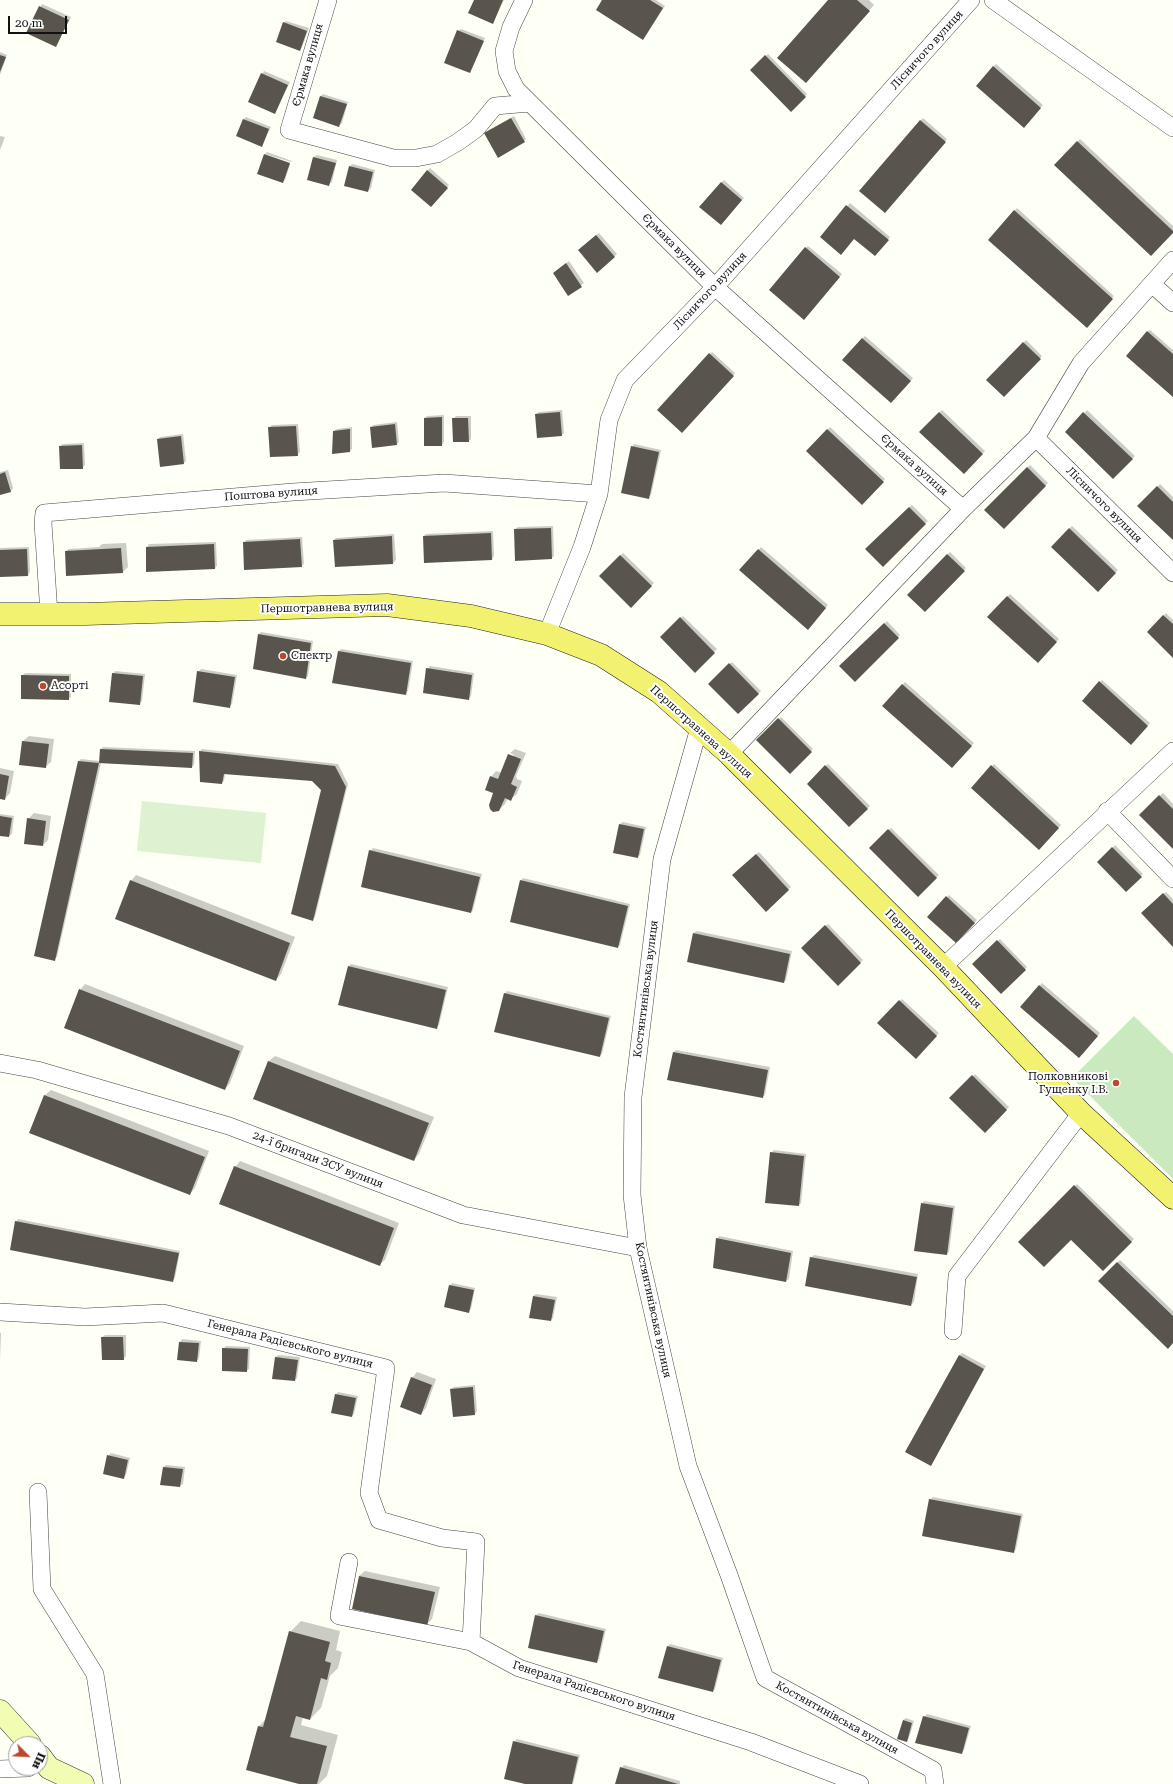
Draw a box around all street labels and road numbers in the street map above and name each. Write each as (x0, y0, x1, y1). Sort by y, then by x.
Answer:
street label: Лісничого вулиця (888, 8, 966, 92)
street label: Єрмака вулиця (290, 22, 326, 108)
street label: Єрмака вулиця (639, 211, 709, 281)
street label: Лісничого вулиця (671, 249, 749, 333)
street label: Єрмака вулиця (878, 432, 950, 498)
street label: Лісничого вулиця (1063, 464, 1145, 546)
street label: Поштова вулиця (224, 484, 318, 504)
street label: Першотравнева вулиця (261, 600, 393, 616)
street label: Першотравнева вулиця (647, 683, 755, 781)
street label: Першотравнева вулиця (882, 907, 984, 1011)
street label: Костянтинівська вулиця (631, 920, 661, 1058)
street label: 24-ї бригади ЗСУ вулиця (251, 1129, 385, 1191)
street label: Костянтинівська вулиця (632, 1241, 674, 1379)
street label: Генерала Радієвського вулиця (206, 1317, 374, 1371)
street label: Генерала Радієвського вулиця (511, 1658, 677, 1724)
street label: Костянтинівська вулиця (773, 1679, 901, 1757)

